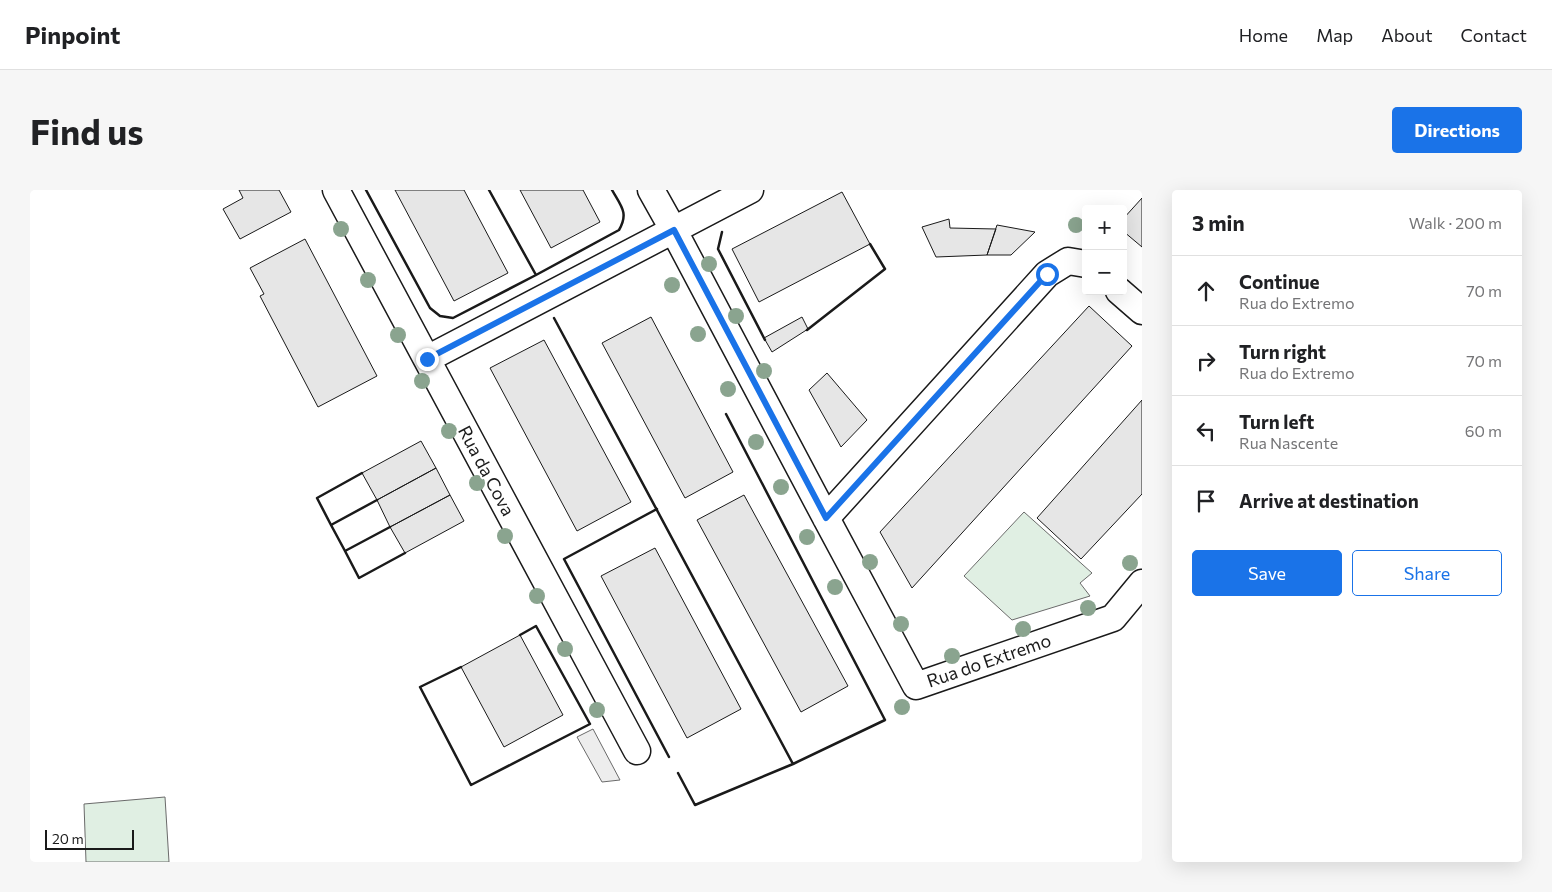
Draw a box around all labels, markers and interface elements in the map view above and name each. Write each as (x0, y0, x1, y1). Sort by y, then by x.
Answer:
text: Pinpoint (25, 20, 120, 49)
text: Home (1239, 24, 1288, 46)
text: Map (1316, 24, 1353, 46)
text: About (1381, 24, 1433, 46)
text: Contact (1461, 24, 1527, 46)
button: Directions (1392, 107, 1522, 153)
text: Find us (30, 109, 144, 152)
map controls (1082, 205, 1127, 295)
button: + (1082, 205, 1127, 250)
text: 3 min (1192, 210, 1245, 235)
text: Walk · 200 m (1409, 213, 1502, 232)
button: − (1082, 250, 1127, 295)
route start (1036, 263, 1059, 286)
text: Continue (1239, 270, 1319, 293)
icon: ahead (1192, 277, 1220, 305)
text: 70 m (1466, 281, 1502, 300)
text: Rua do Extremo (1239, 293, 1355, 312)
text: Turn right (1239, 340, 1326, 363)
icon: right (1192, 347, 1220, 375)
route end (416, 348, 439, 371)
text: 70 m (1466, 351, 1502, 370)
text: Rua do Extremo (1239, 363, 1355, 382)
text: Turn left (1239, 410, 1314, 433)
icon: left (1192, 417, 1220, 445)
street label: Rua da Cova (454, 421, 520, 520)
text: 60 m (1465, 421, 1502, 440)
text: Rua Nascente (1239, 433, 1338, 452)
icon: arrive (1192, 487, 1220, 515)
text: Arrive at destination (1239, 489, 1419, 512)
button: Save (1192, 550, 1342, 596)
button: Share (1352, 550, 1502, 596)
street label: Rua do Extremo (924, 628, 1054, 692)
scale bar (45, 827, 134, 850)
text: 20 m (52, 830, 84, 847)

